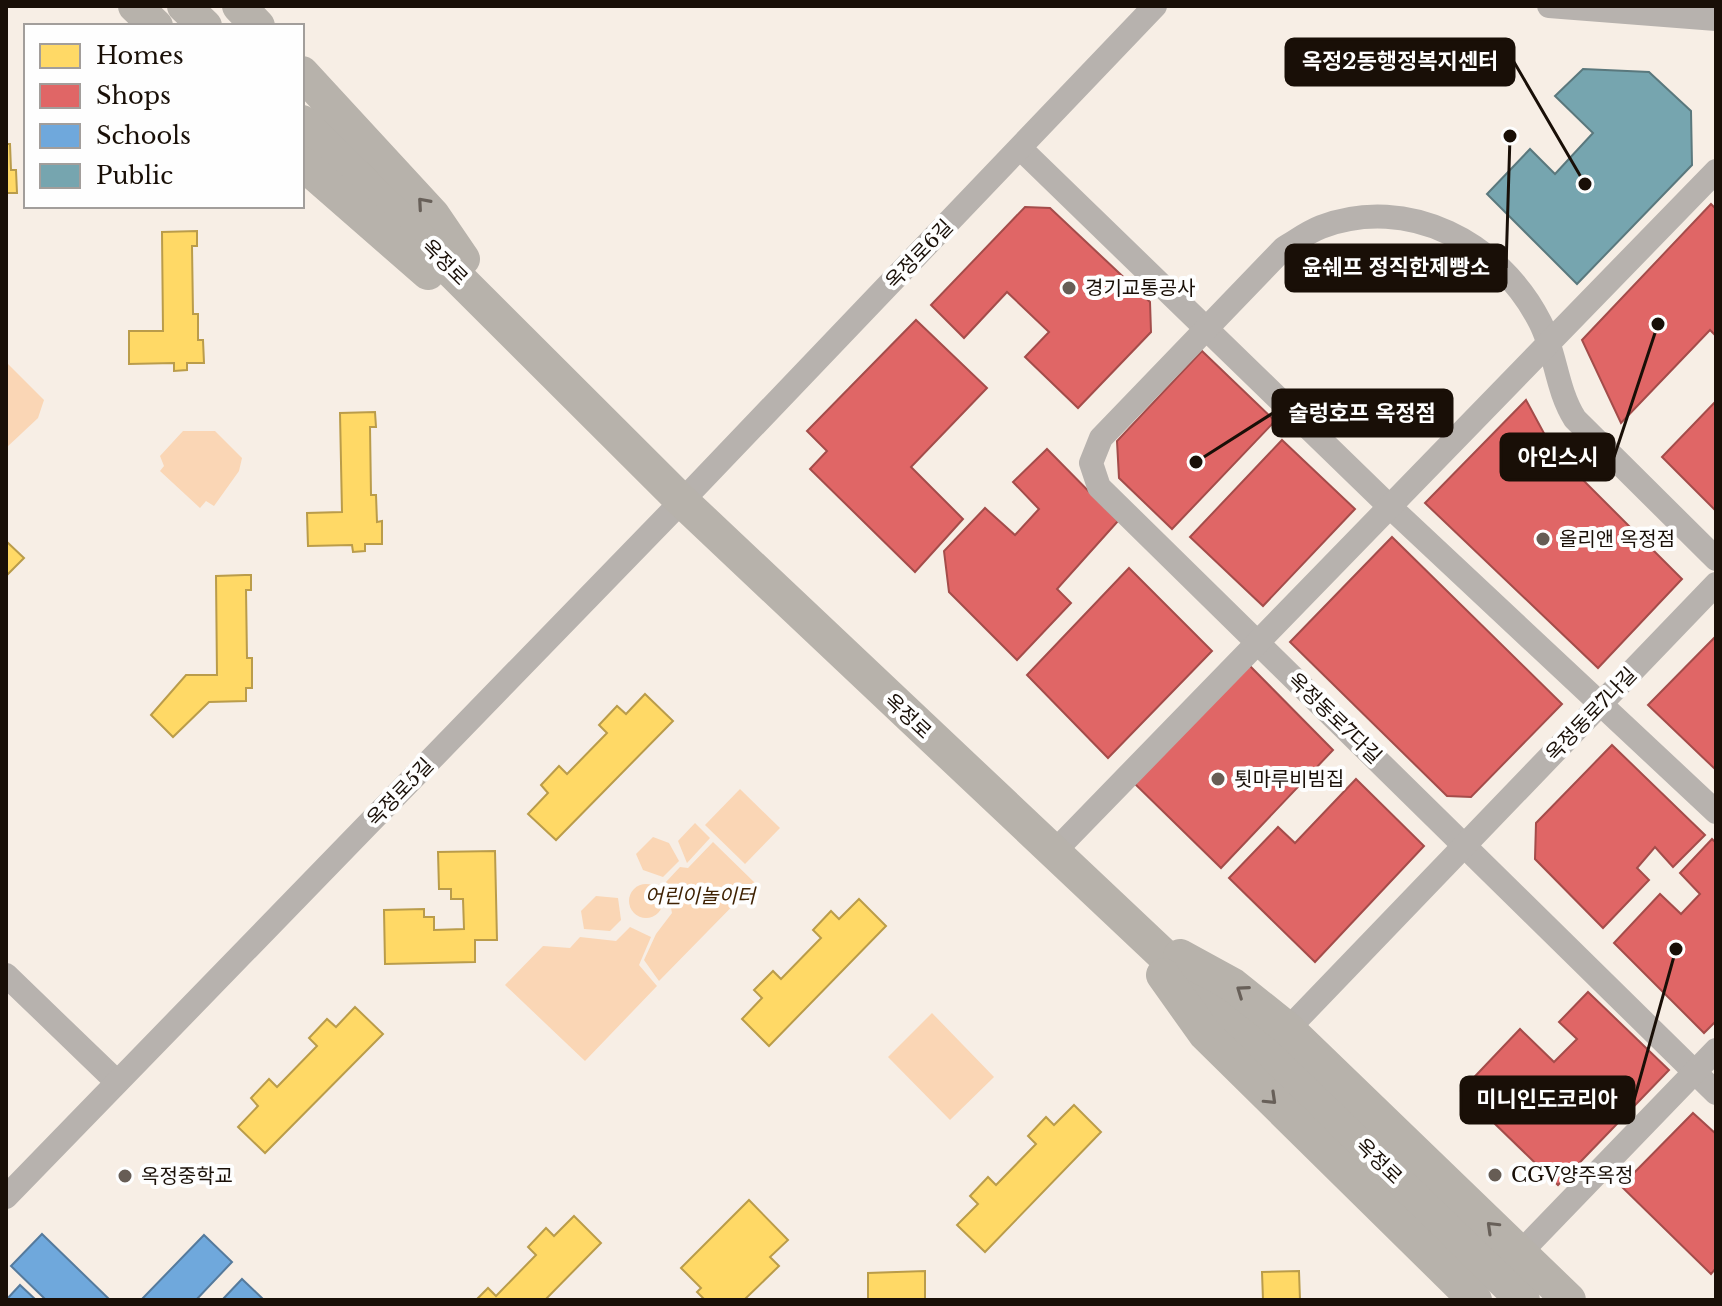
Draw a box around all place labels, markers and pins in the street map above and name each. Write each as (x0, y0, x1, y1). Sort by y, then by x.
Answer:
callout: 옥정2동행정복지센터 (1286, 39, 1514, 85)
callout: 윤쉐프 정직한제빵소 (1286, 245, 1506, 291)
place label: 경기교통공사 (1085, 276, 1195, 300)
marker: 경기교통공사 (1060, 279, 1078, 297)
callout: 술렁호프 옥정점 (1273, 390, 1452, 436)
callout: 아인스시 (1501, 434, 1614, 480)
place label: 올리앤 옥정점 (1559, 527, 1675, 551)
marker: 올리앤 옥정점 (1534, 530, 1552, 548)
place label: 툇마루비빔집 (1234, 767, 1344, 791)
marker: 툇마루비빔집 (1209, 770, 1227, 788)
callout: 미니인도코리아 (1461, 1077, 1634, 1123)
place label: CGV양주옥정 (1511, 1163, 1633, 1187)
place label: 옥정중학교 (141, 1164, 233, 1188)
marker: CGV양주옥정 (1486, 1166, 1504, 1184)
marker: 옥정중학교 (116, 1167, 134, 1185)

